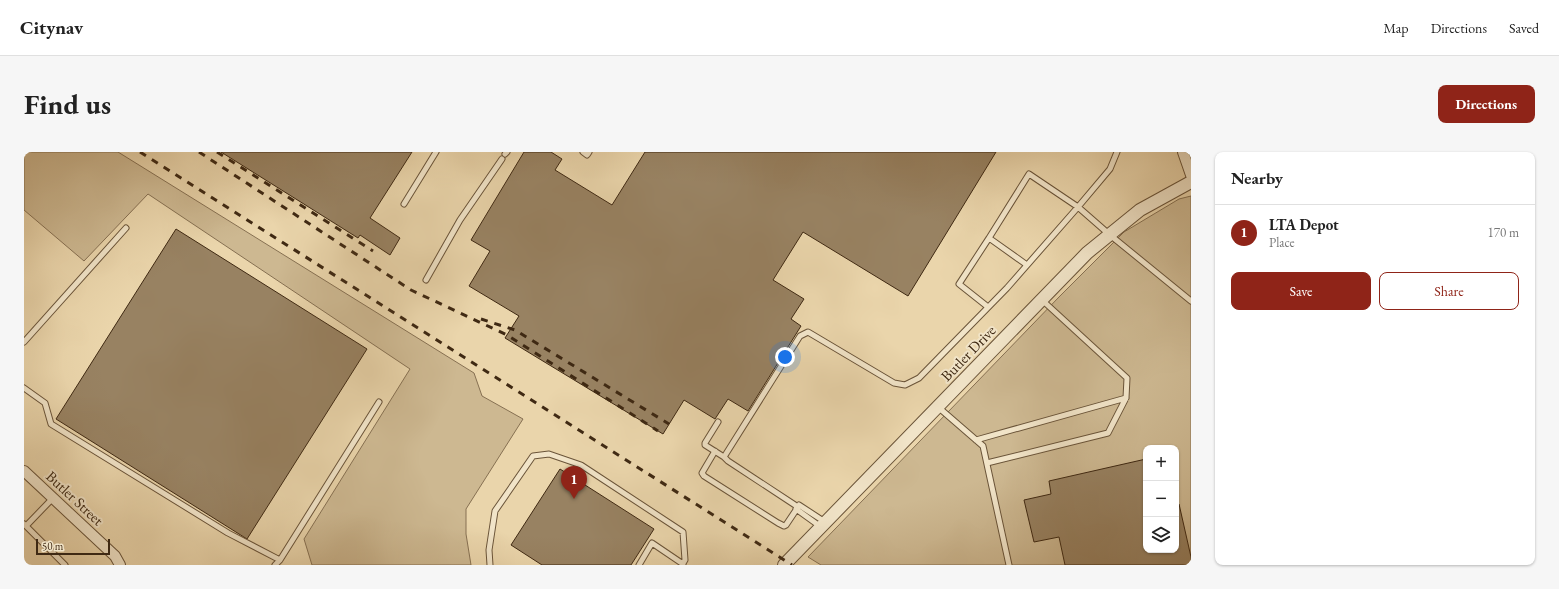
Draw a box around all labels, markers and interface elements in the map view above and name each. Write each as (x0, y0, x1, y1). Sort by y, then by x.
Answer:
text: Citynav (20, 15, 83, 40)
text: Map (1383, 19, 1409, 37)
text: Directions (1431, 19, 1487, 37)
text: Saved (1509, 19, 1539, 37)
button: Directions (1438, 85, 1535, 123)
text: Find us (24, 86, 111, 122)
text: Nearby (1231, 167, 1283, 189)
text: LTA Depot (1269, 215, 1339, 234)
text: 1 (1241, 224, 1247, 241)
text: 170 m (1488, 224, 1519, 241)
text: Place (1269, 234, 1295, 251)
button: Save (1231, 272, 1371, 310)
button: Share (1379, 272, 1519, 310)
street label: Butler Drive (937, 321, 1000, 385)
your location (775, 347, 795, 367)
map controls (1143, 445, 1179, 553)
button: + (1143, 445, 1179, 481)
pin: 1 (561, 466, 587, 499)
street label: Butler Street (42, 467, 108, 530)
button: − (1143, 481, 1179, 517)
button: layers (1143, 517, 1179, 553)
scale bar (36, 537, 110, 556)
text: 50 m (42, 539, 63, 553)

